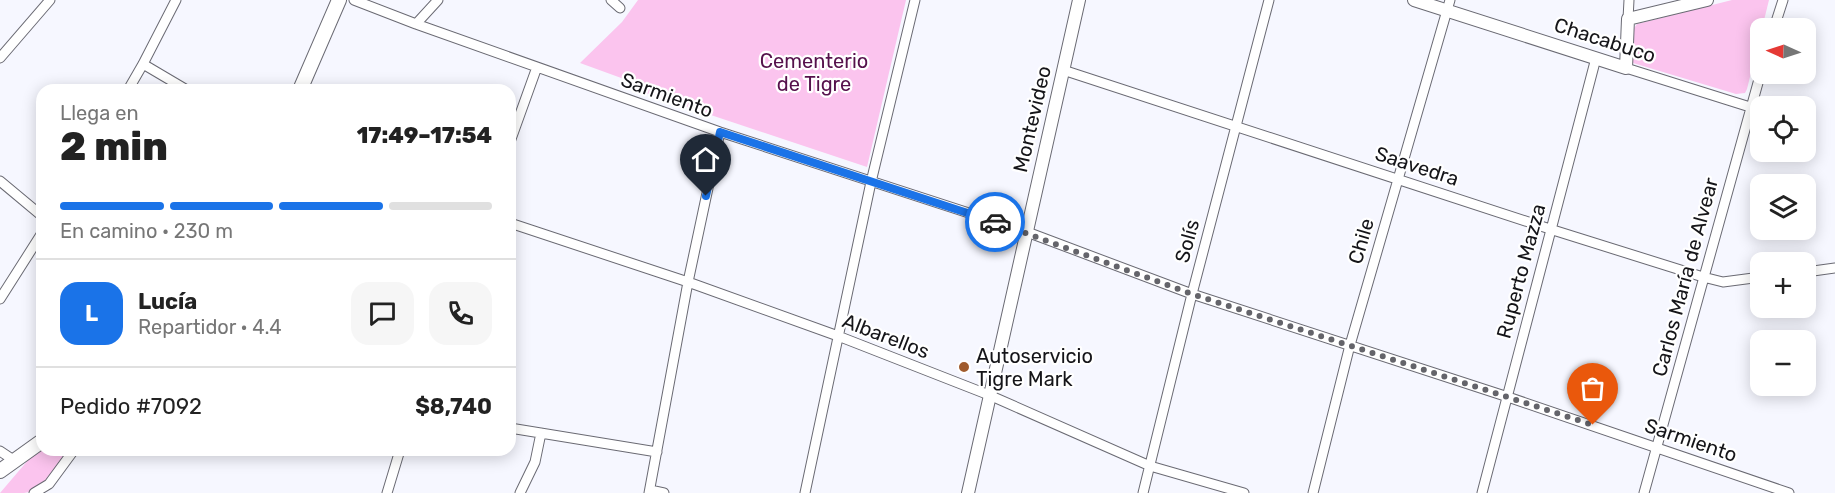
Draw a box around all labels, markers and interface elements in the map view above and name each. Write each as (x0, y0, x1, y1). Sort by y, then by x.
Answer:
street label: Chacabuco (1551, 12, 1659, 68)
north arrow (1750, 18, 1816, 84)
map controls (1750, 18, 1816, 396)
park label: Cementerio de Tigre (760, 49, 868, 96)
street label: Montevideo (1008, 63, 1056, 175)
street label: Sarmiento (618, 67, 716, 123)
button: locate (1750, 96, 1816, 162)
text: Llega en (60, 101, 139, 125)
text: 17:49–17:54 (357, 122, 492, 149)
text: 2 min (60, 124, 168, 170)
pin (680, 134, 731, 196)
street label: Saavedra (1372, 141, 1462, 191)
icon: home (689, 143, 722, 176)
button: layers (1750, 174, 1816, 240)
street label: Carlos María de Alvear (1647, 175, 1723, 379)
courier (965, 192, 1025, 252)
street label: Ruperto Mazza (1491, 201, 1551, 341)
icon: car (979, 206, 1012, 239)
street label: Chile (1343, 215, 1379, 267)
street label: Solís (1170, 217, 1204, 265)
text: En camino · 230 m (60, 219, 233, 243)
button: + (1750, 252, 1816, 318)
button: chat (351, 282, 414, 345)
button: phone (429, 282, 492, 345)
text: Lucía (138, 288, 197, 315)
text: L (85, 300, 98, 327)
street label: Albarellos (839, 308, 933, 364)
text: Repartidor · 4.4 (138, 315, 282, 339)
button: − (1750, 330, 1816, 396)
place label: Autoservicio Tigre Mark (976, 344, 1093, 391)
marker: Autoservicio Tigre Mark (957, 360, 971, 374)
pin (1567, 363, 1618, 425)
icon: bag (1576, 372, 1609, 405)
text: Pedido #7092 (60, 393, 202, 420)
text: $8,740 (415, 393, 492, 420)
street label: Sarmiento (1642, 413, 1740, 467)

